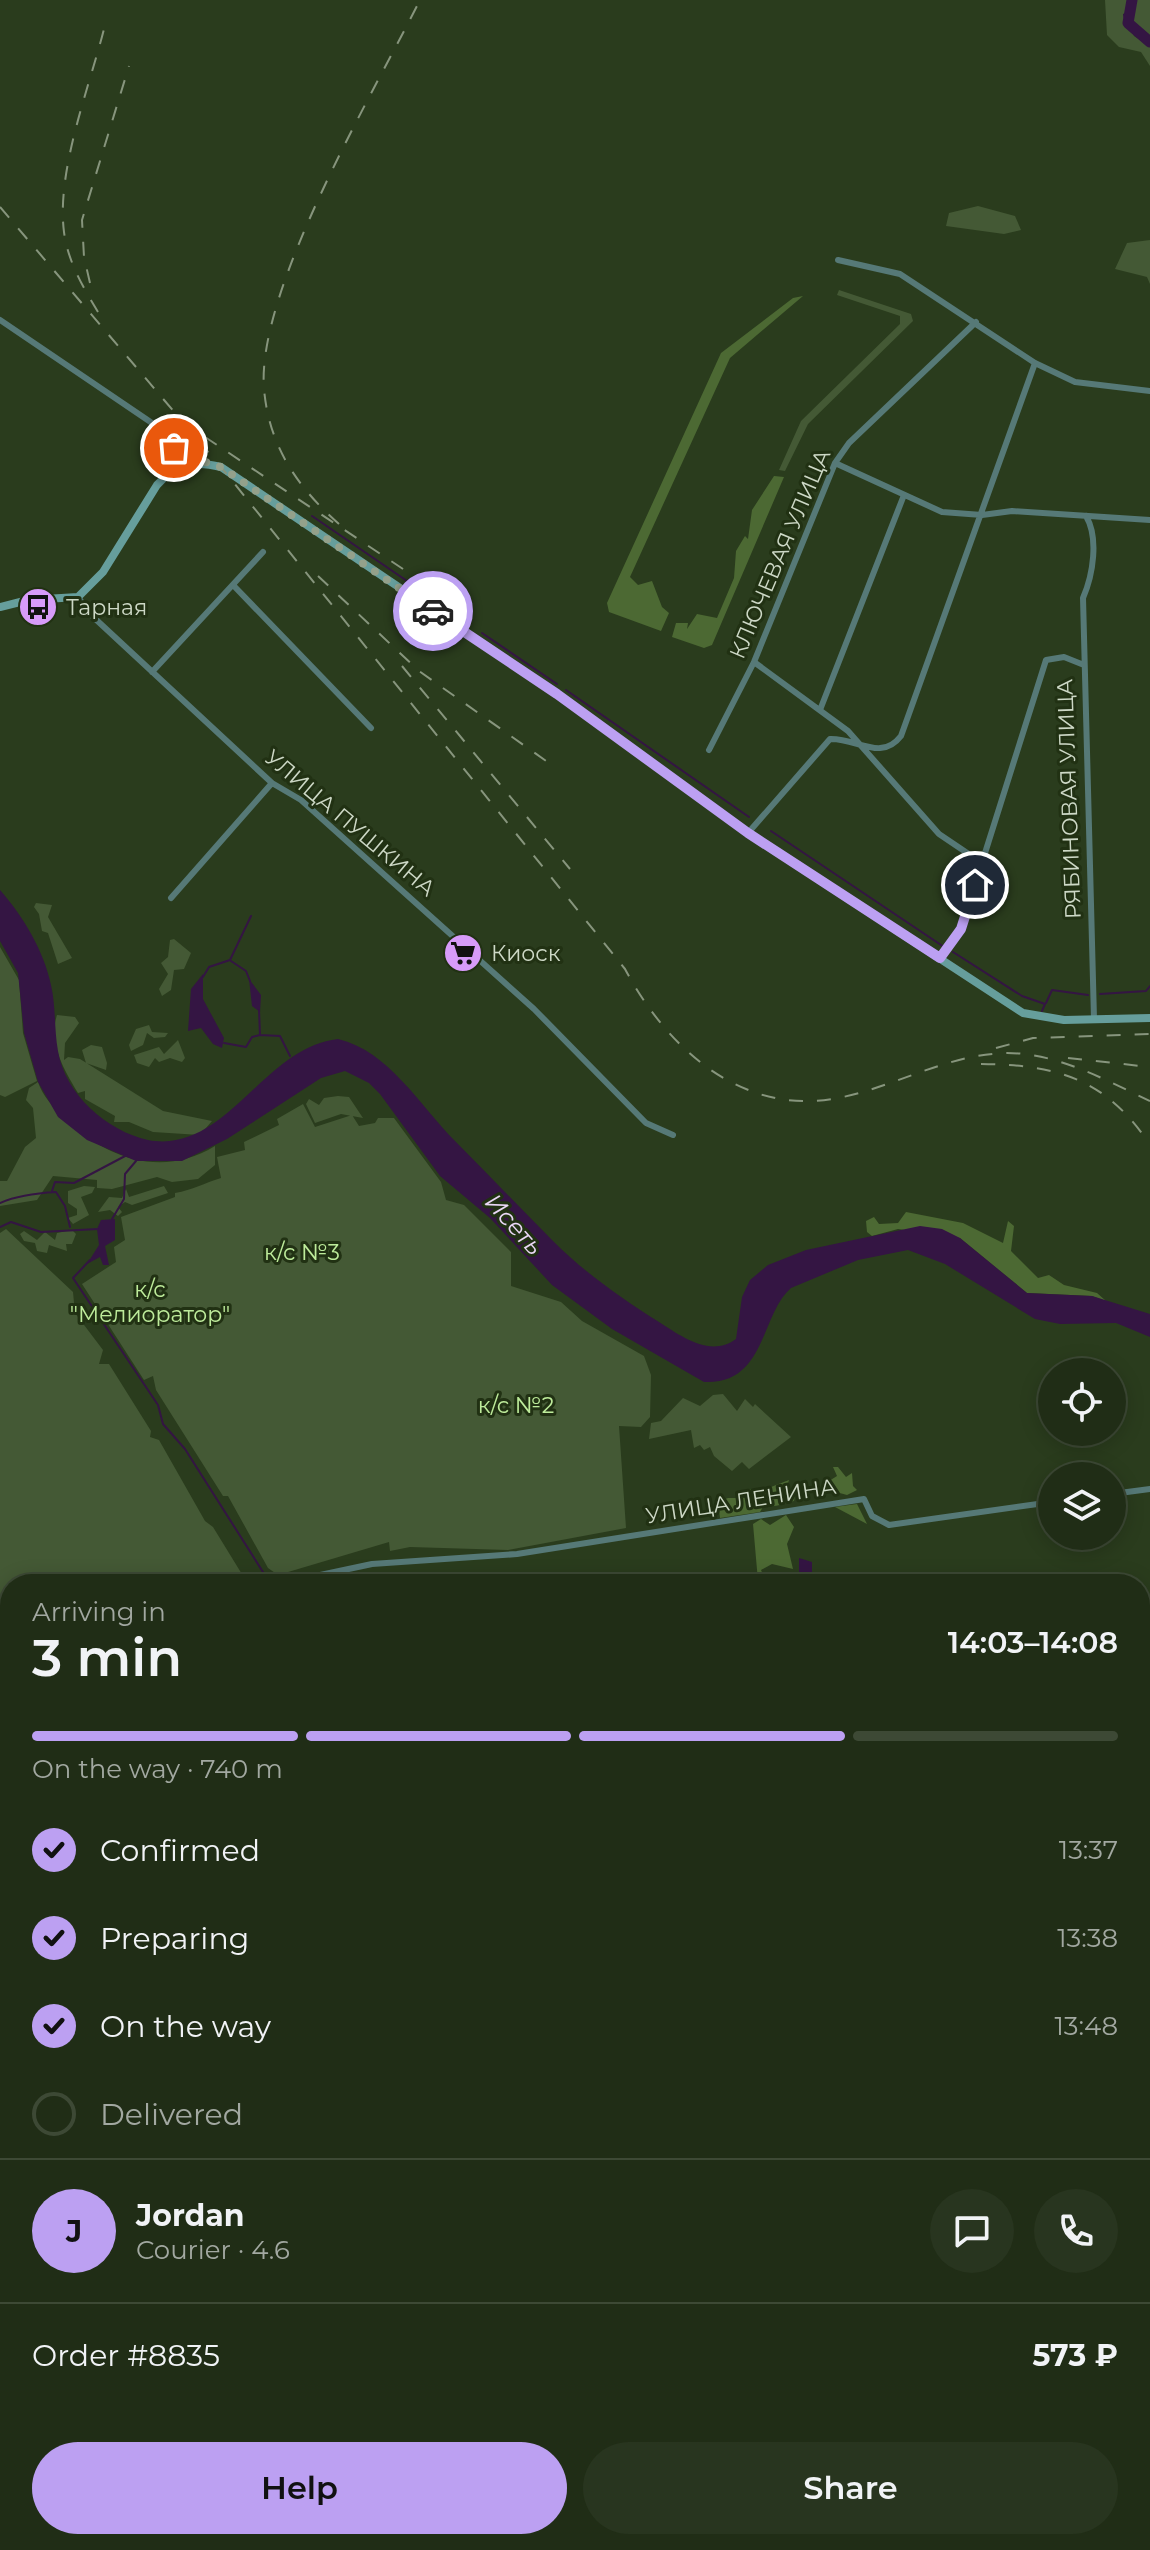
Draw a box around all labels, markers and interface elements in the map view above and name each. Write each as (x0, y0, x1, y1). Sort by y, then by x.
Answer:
pin (140, 414, 208, 482)
icon: bag (152, 426, 196, 470)
street label: КЛЮЧЕВАЯ УЛИЦА (724, 445, 837, 663)
courier (393, 571, 473, 651)
bus stop icon: Тарная (17, 586, 59, 628)
icon: car (411, 589, 455, 633)
place label: Тарная (66, 594, 147, 621)
street label: РЯБИНОВАЯ УЛИЦА (1051, 678, 1087, 920)
street label: УЛИЦА ПУШКИНА (259, 744, 441, 903)
pin (941, 851, 1009, 919)
icon: home (953, 863, 997, 907)
supermarket icon: Киоск (442, 932, 484, 974)
place label: Киоск (491, 940, 561, 967)
water label: Исеть (479, 1187, 549, 1261)
park label: к/с №3 (264, 1239, 340, 1266)
park label: к/с "Мелиоратор" (70, 1276, 230, 1328)
map controls (1038, 1358, 1126, 1550)
button: locate (1038, 1358, 1126, 1446)
park label: к/с №2 (478, 1392, 554, 1419)
button: layers (1038, 1462, 1126, 1550)
street label: УЛИЦА ЛЕНИНА (644, 1473, 839, 1529)
text: Arriving in (32, 1596, 166, 1628)
text: 14:03–14:08 (948, 1624, 1118, 1661)
text: 3 min (32, 1626, 182, 1689)
text: On the way · 740 m (32, 1753, 283, 1785)
icon: check (32, 1828, 76, 1872)
text: Confirmed (100, 1832, 260, 1869)
text: 13:37 (1059, 1834, 1118, 1866)
icon: check (32, 1916, 76, 1960)
text: Preparing (100, 1920, 249, 1957)
text: 13:38 (1057, 1922, 1118, 1954)
icon: check (32, 2004, 76, 2048)
text: On the way (100, 2008, 271, 2045)
text: 13:48 (1054, 2010, 1118, 2042)
text: Delivered (100, 2096, 243, 2133)
button: chat (930, 2189, 1014, 2273)
button: phone (1034, 2189, 1118, 2273)
text: Jordan (136, 2197, 245, 2234)
text: J (66, 2213, 82, 2250)
text: Courier · 4.6 (136, 2234, 290, 2266)
text: Order #8835 (32, 2337, 220, 2374)
text: 573 ₽ (1033, 2337, 1118, 2374)
button: Help (32, 2442, 567, 2534)
button: Share (583, 2442, 1118, 2534)

